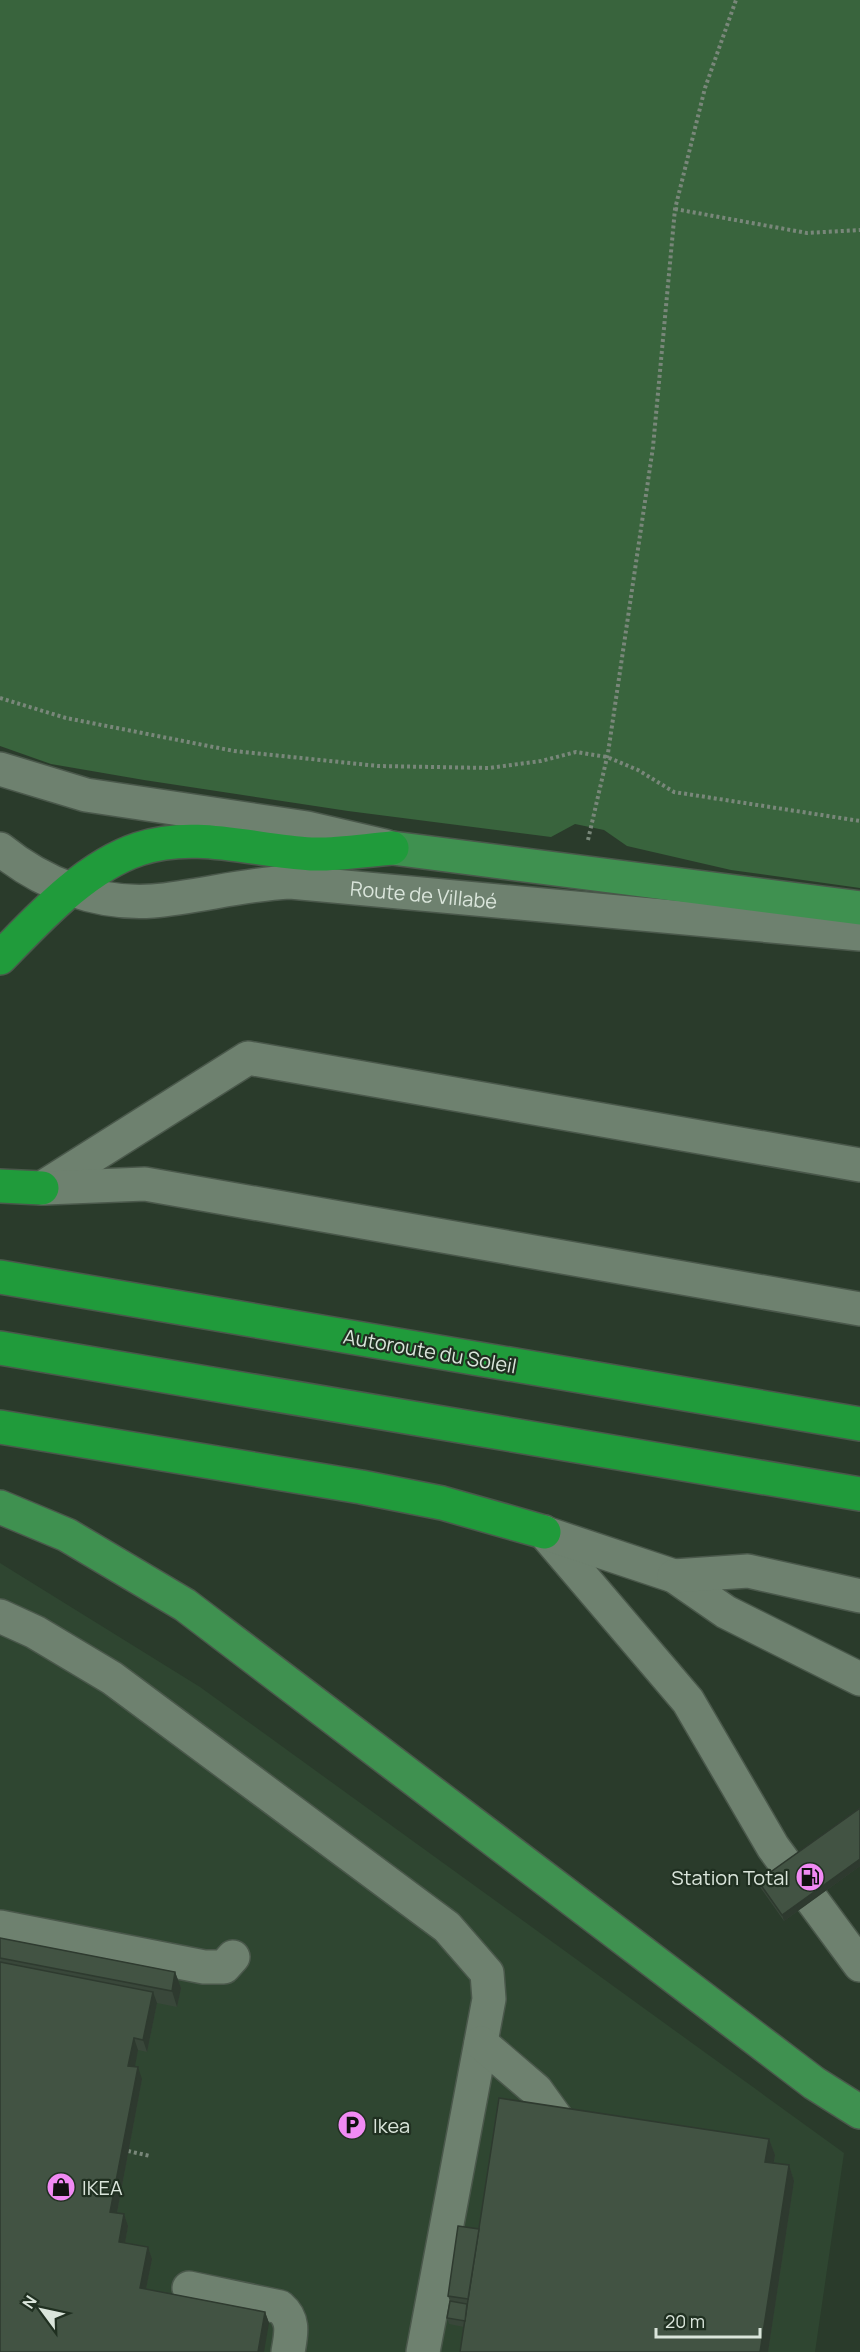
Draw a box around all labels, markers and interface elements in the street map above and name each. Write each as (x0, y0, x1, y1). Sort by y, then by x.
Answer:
street label: Route de Villabé (349, 874, 498, 914)
street label: Autoroute du Soleil (341, 1322, 519, 1380)
fuel station icon: Station Total (794, 1861, 826, 1893)
place label: Station Total (671, 1864, 789, 1891)
parking icon: Ikea (336, 2109, 368, 2141)
place label: Ikea (373, 2112, 410, 2139)
shop icon: IKEA (45, 2171, 77, 2203)
place label: IKEA (82, 2174, 123, 2201)
north arrow (12, 2280, 72, 2340)
text: N (17, 2291, 42, 2313)
scale bar (656, 2301, 760, 2339)
text: 20 m (665, 2309, 705, 2333)

